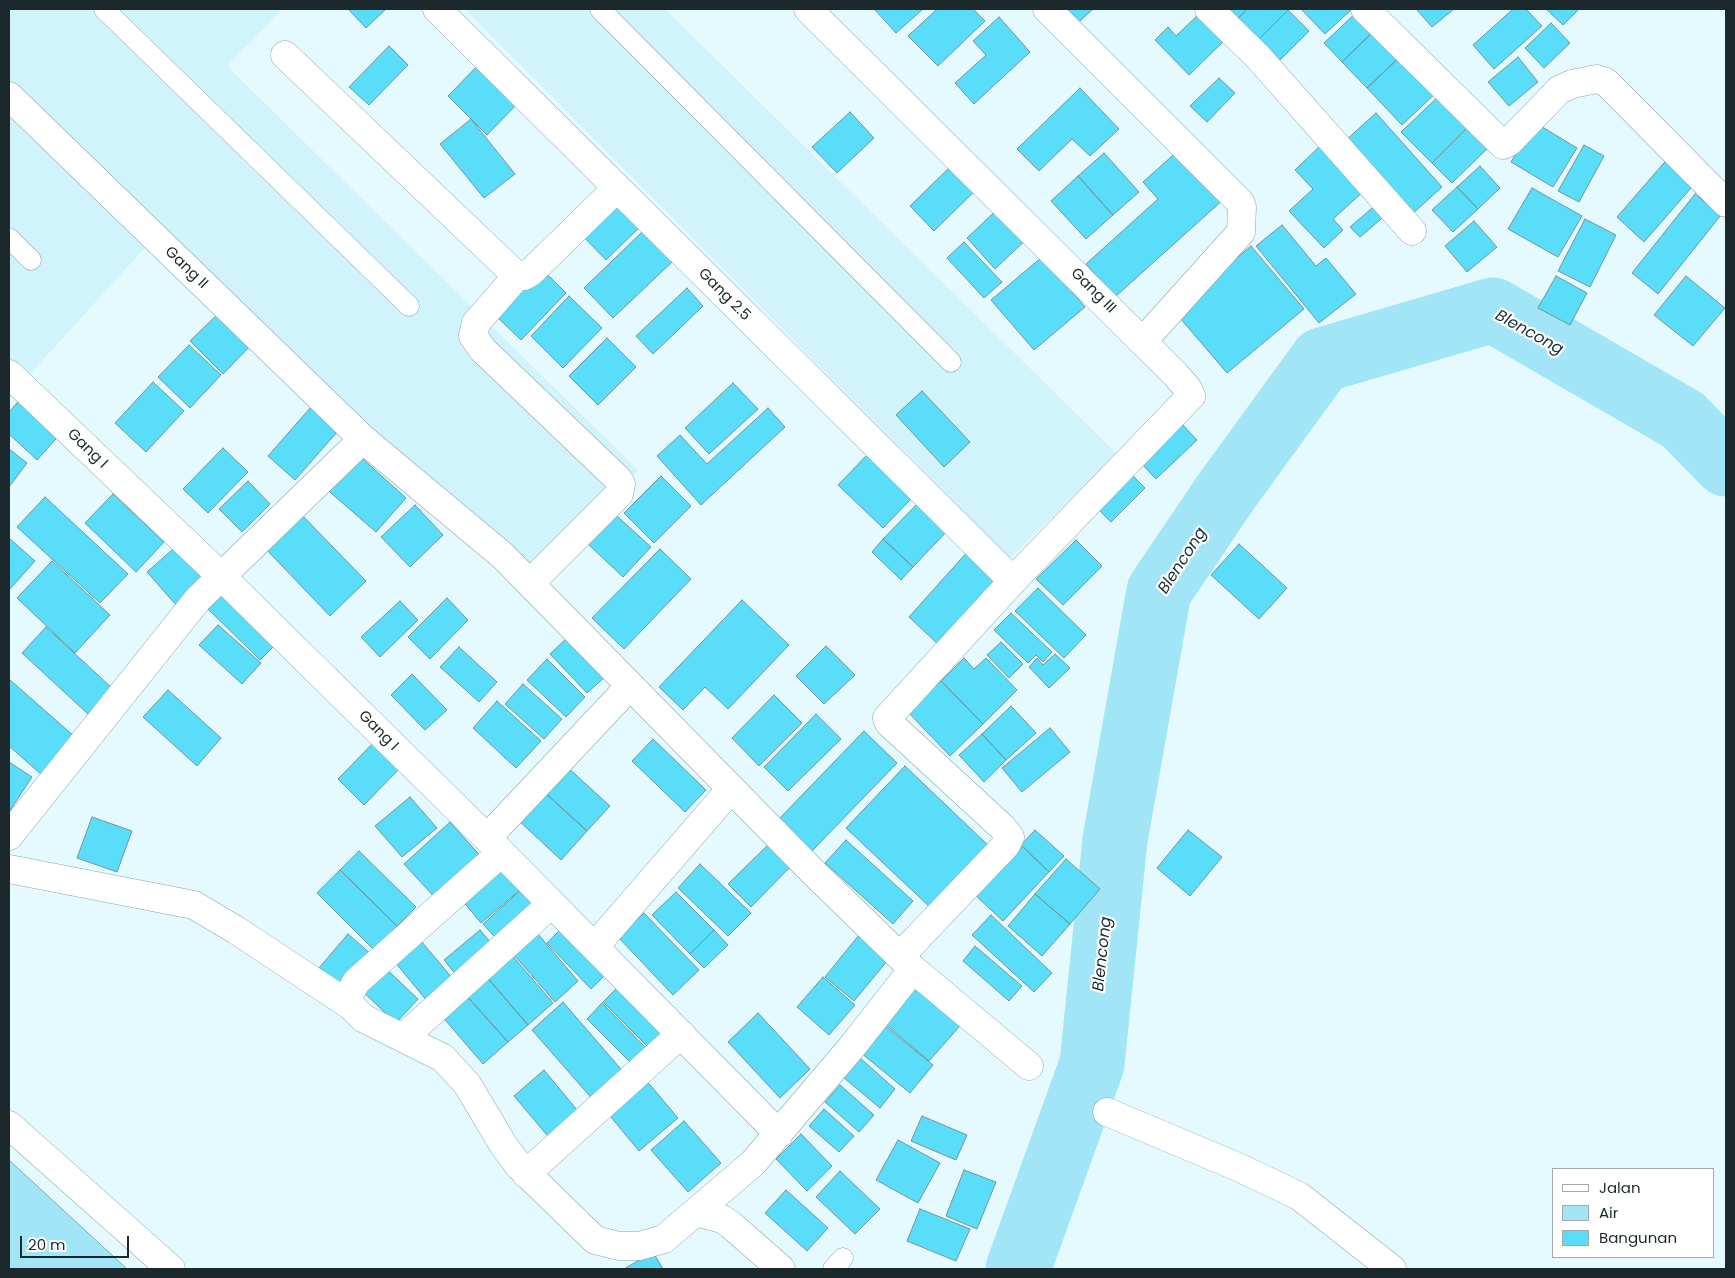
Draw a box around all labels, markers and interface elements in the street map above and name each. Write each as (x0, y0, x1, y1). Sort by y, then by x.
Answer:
street label: Gang II (161, 243, 211, 293)
street label: Gang 2.5 (694, 265, 754, 325)
street label: Gang III (1067, 265, 1119, 317)
water label: Blencong (1492, 306, 1566, 360)
street label: Gang I (63, 425, 111, 473)
water label: Blencong (1155, 524, 1211, 598)
street label: Gang I (354, 707, 402, 755)
water label: Blencong (1090, 916, 1116, 992)
legend (1552, 1168, 1715, 1258)
text: Jalan (1599, 1177, 1641, 1198)
text: Air (1599, 1202, 1618, 1223)
scale bar (22, 1226, 131, 1258)
text: Bangunan (1599, 1227, 1677, 1248)
text: 20 m (28, 1234, 66, 1255)

